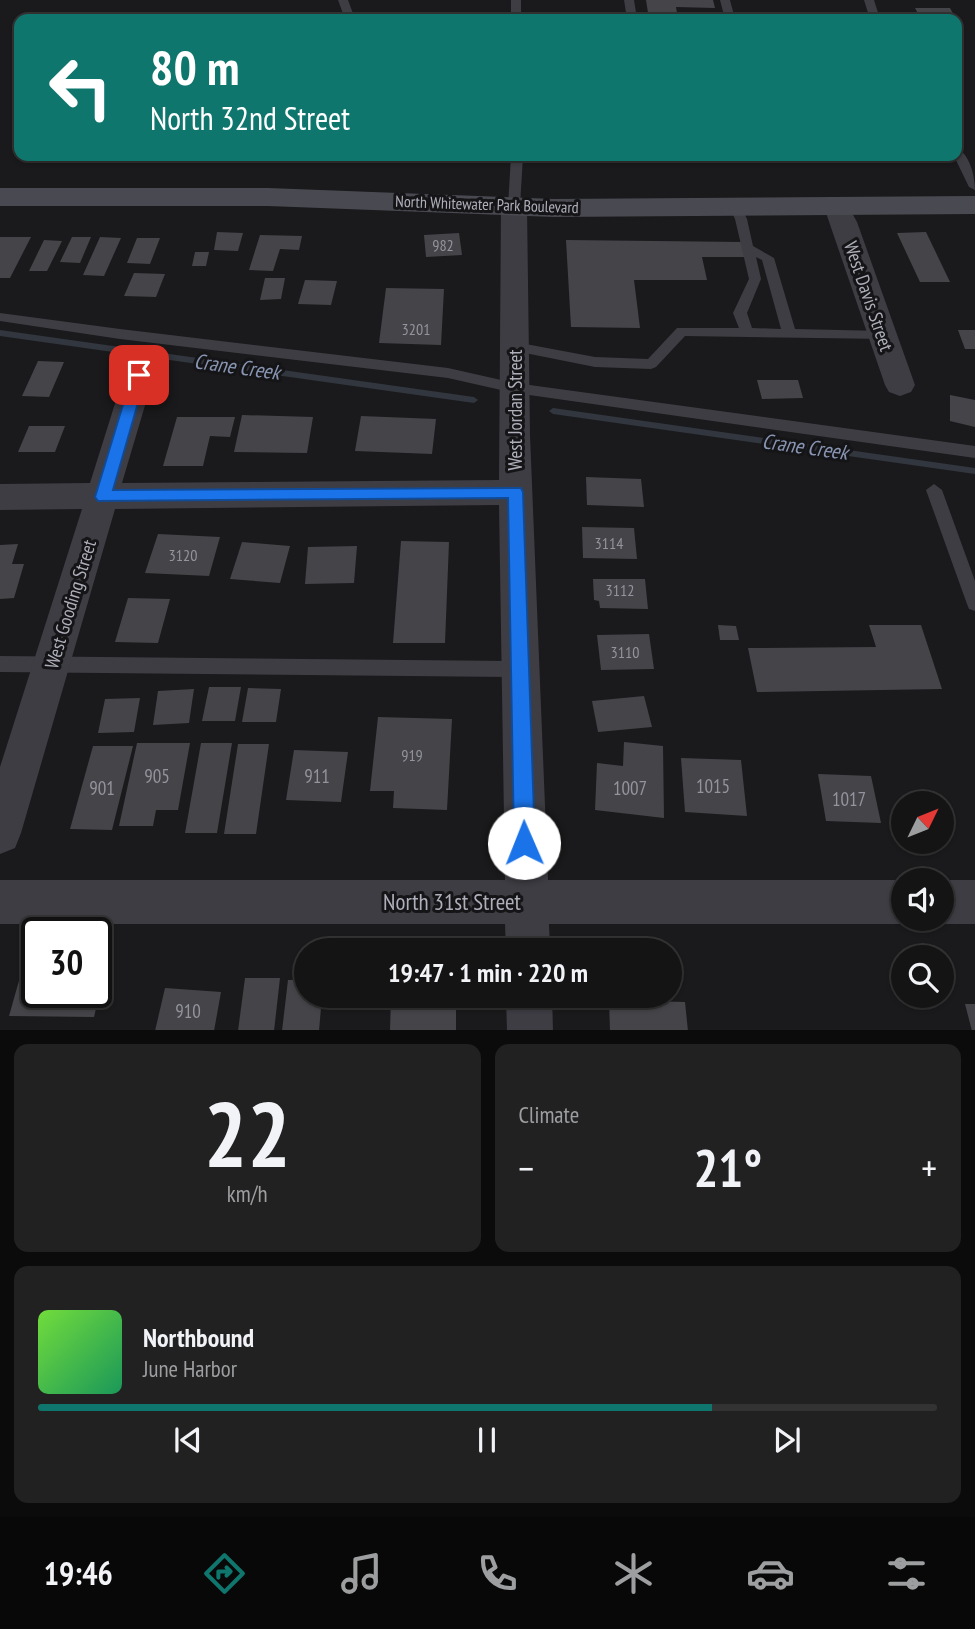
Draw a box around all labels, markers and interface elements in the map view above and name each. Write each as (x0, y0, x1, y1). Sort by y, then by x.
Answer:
text: 80 m (150, 35, 239, 99)
icon: left (35, 42, 126, 133)
text: North 32nd Street (150, 97, 350, 139)
street label: North Whitewater Park Boulevard (395, 191, 579, 217)
house number: 982 (432, 235, 454, 255)
street label: West Davis Street (839, 238, 899, 355)
house number: 3201 (402, 319, 430, 339)
pin (109, 345, 169, 405)
water label: Crane Creek (192, 347, 284, 386)
street label: West Jordan Street (503, 349, 527, 471)
icon: arrive (120, 356, 158, 394)
water label: Crane Creek (760, 427, 852, 466)
house number: 3114 (595, 533, 623, 553)
street label: West Gooding Street (39, 536, 101, 671)
house number: 3120 (169, 545, 197, 565)
house number: 3112 (606, 580, 634, 600)
house number: 3110 (611, 642, 639, 662)
house number: 919 (401, 745, 423, 765)
house number: 905 (144, 764, 170, 788)
house number: 911 (304, 764, 330, 788)
house number: 1015 (696, 774, 730, 798)
house number: 901 (89, 776, 115, 800)
house number: 1007 (613, 776, 647, 800)
house number: 1017 (832, 787, 866, 811)
north arrow (891, 791, 954, 854)
map controls (891, 791, 954, 1008)
position arrow (487, 806, 561, 880)
button: sound (891, 868, 954, 931)
street label: North 31st Street (383, 887, 522, 916)
speed limit sign: 30 (21, 917, 112, 1008)
button: search (891, 945, 954, 1008)
text: 19:47 · 1 min · 220 m (388, 956, 588, 989)
house number: 910 (175, 999, 201, 1023)
text: 22 (204, 1074, 291, 1192)
text: Climate (519, 1100, 579, 1129)
text: 21° (693, 1134, 762, 1201)
text: − (519, 1143, 534, 1192)
text: + (921, 1143, 937, 1192)
text: km/h (227, 1179, 268, 1208)
text: Northbound (143, 1321, 254, 1354)
text: June Harbor (143, 1354, 237, 1383)
icon: previous (169, 1421, 207, 1459)
icon: pause (468, 1421, 506, 1459)
icon: next (768, 1421, 806, 1459)
icon: directions (200, 1549, 249, 1598)
icon: music (337, 1549, 386, 1598)
icon: phone (473, 1549, 522, 1598)
icon: climate (609, 1549, 658, 1598)
icon: car (746, 1549, 795, 1598)
icon: filters (882, 1549, 931, 1598)
text: 19:46 (44, 1552, 113, 1594)

